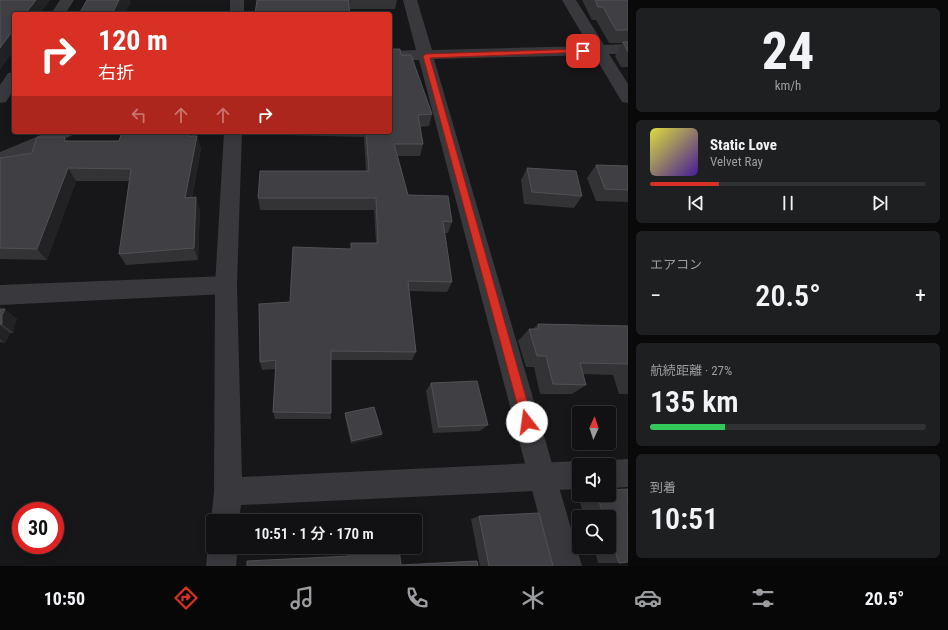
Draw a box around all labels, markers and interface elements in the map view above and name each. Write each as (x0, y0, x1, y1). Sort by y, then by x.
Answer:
text: 24 (762, 21, 814, 82)
text: 120 m (98, 24, 168, 57)
icon: right (32, 28, 84, 80)
pin (566, 34, 600, 68)
icon: arrive (572, 40, 594, 62)
text: 右折 (98, 62, 134, 83)
text: km/h (775, 78, 801, 93)
icon: left (128, 104, 150, 126)
icon: ahead (170, 104, 192, 126)
icon: ahead (212, 104, 234, 126)
icon: right (254, 104, 276, 126)
text: Static Love (710, 136, 777, 154)
text: Velvet Ray (710, 154, 763, 169)
icon: previous (685, 192, 707, 214)
icon: pause (777, 192, 799, 214)
icon: next (869, 192, 891, 214)
text: エアコン (650, 257, 702, 272)
text: 20.5° (755, 278, 821, 313)
text: − (650, 283, 661, 308)
text: + (915, 283, 926, 308)
text: 航続距離 · 27% (650, 363, 732, 378)
text: 135 km (650, 384, 739, 419)
position arrow (506, 401, 548, 443)
north arrow (572, 406, 616, 450)
map controls (572, 406, 616, 554)
button: sound (572, 458, 616, 502)
text: 到着 (650, 480, 676, 495)
text: 10:51 (650, 501, 718, 536)
speed limit sign: 30 (12, 502, 64, 554)
button: search (572, 510, 616, 554)
text: 10:51 · 1 分 · 170 m (254, 525, 374, 543)
icon: directions (172, 584, 200, 612)
icon: music (288, 584, 316, 612)
icon: phone (403, 584, 431, 612)
icon: climate (519, 584, 547, 612)
icon: car (634, 584, 662, 612)
icon: filters (749, 584, 777, 612)
text: 10:50 (44, 588, 85, 609)
text: 20.5° (865, 588, 904, 609)

